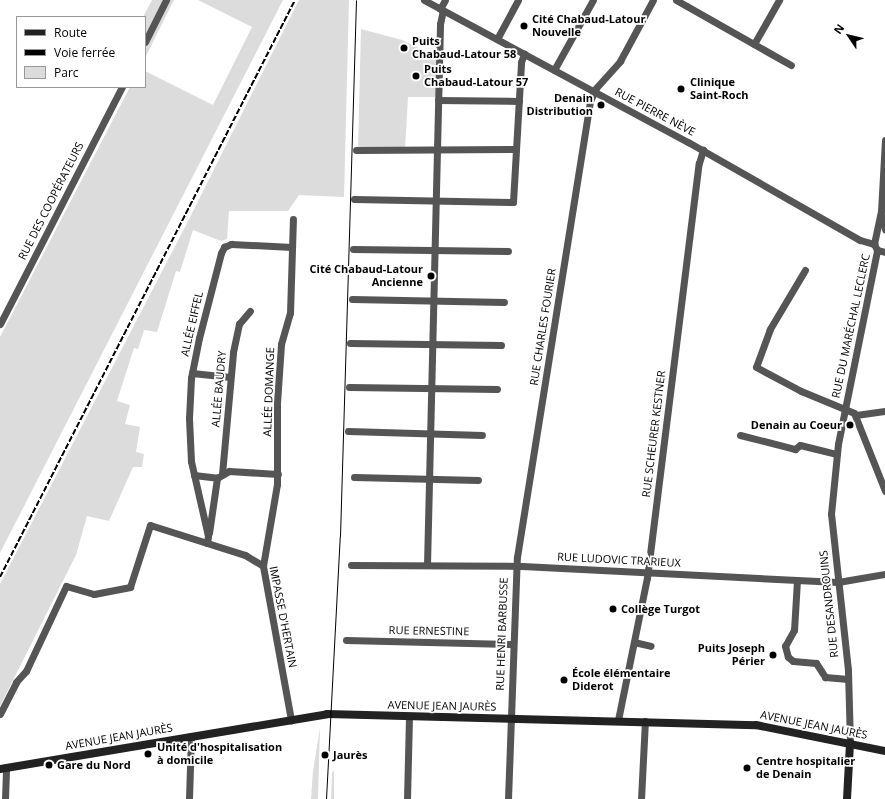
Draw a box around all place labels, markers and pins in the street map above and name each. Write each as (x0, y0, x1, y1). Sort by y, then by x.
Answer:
place label: Cité Chabaud-Latour Nouvelle (532, 13, 645, 39)
marker: Cité Chabaud-Latour Nouvelle (519, 21, 529, 31)
place label: Puits Chabaud-Latour 58 (412, 35, 516, 61)
marker: Puits Chabaud-Latour 58 (399, 43, 409, 53)
place label: Puits Chabaud-Latour 57 (424, 63, 528, 89)
marker: Puits Chabaud-Latour 57 (411, 71, 421, 81)
place label: Clinique Saint-Roch (690, 76, 749, 102)
marker: Clinique Saint-Roch (675, 83, 687, 95)
place label: Denain Distribution (527, 92, 593, 118)
marker: Denain Distribution (596, 100, 606, 110)
place label: Cité Chabaud-Latour Ancienne (310, 263, 423, 289)
marker: Cité Chabaud-Latour Ancienne (426, 271, 436, 281)
place label: Denain au Coeur (751, 418, 842, 432)
marker: Denain au Coeur (845, 420, 855, 430)
place label: Collège Turgot (621, 602, 700, 616)
marker: Collège Turgot (608, 604, 618, 614)
place label: Puits Joseph Périer (698, 642, 765, 668)
marker: Puits Joseph Périer (768, 650, 778, 660)
place label: École élémentaire Diderot (572, 667, 670, 693)
marker: École élémentaire Diderot (559, 675, 569, 685)
place label: Unité d'hospitalisation à domicile (157, 741, 282, 767)
marker: Unité d'hospitalisation à domicile (142, 748, 154, 760)
place label: Jaurès (333, 748, 367, 762)
marker: Jaurès (320, 750, 330, 760)
place label: Centre hospitalier de Denain (756, 755, 855, 781)
place label: Gare du Nord (57, 758, 131, 772)
marker: Gare du Nord (44, 760, 54, 770)
marker: Centre hospitalier de Denain (741, 762, 753, 774)

